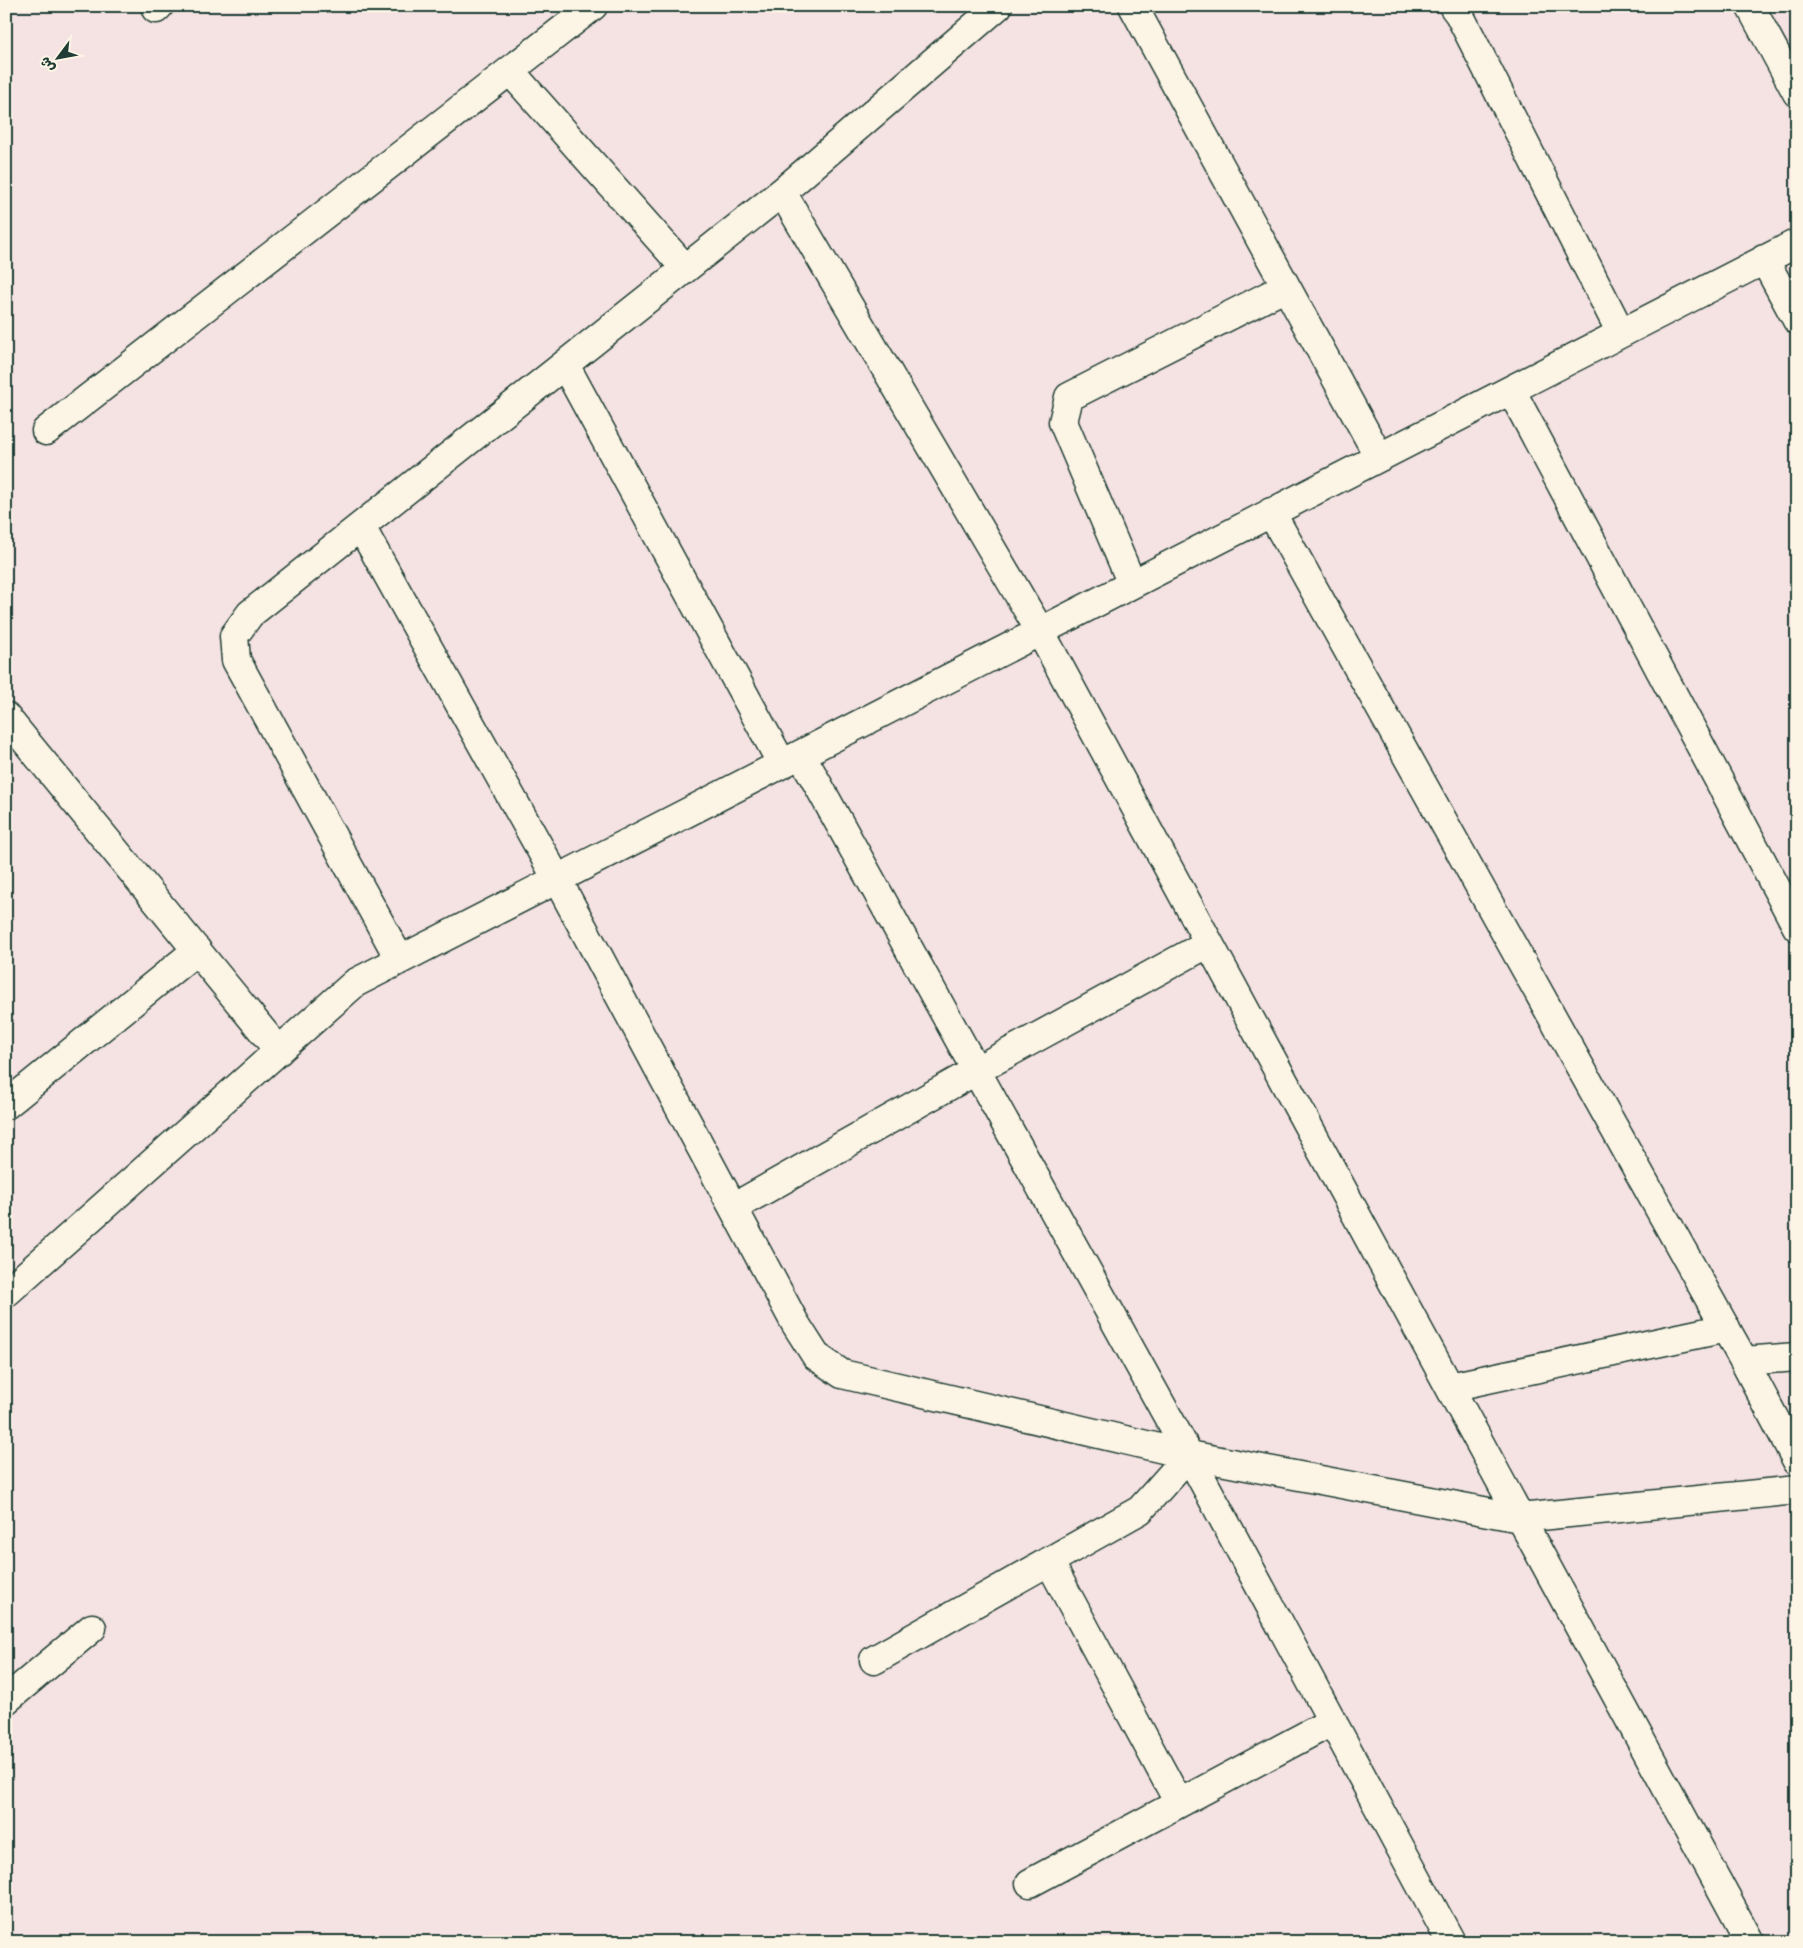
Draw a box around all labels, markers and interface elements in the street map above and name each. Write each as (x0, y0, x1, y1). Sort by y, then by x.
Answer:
north arrow (32, 32, 82, 82)
text: ش (36, 53, 60, 76)

